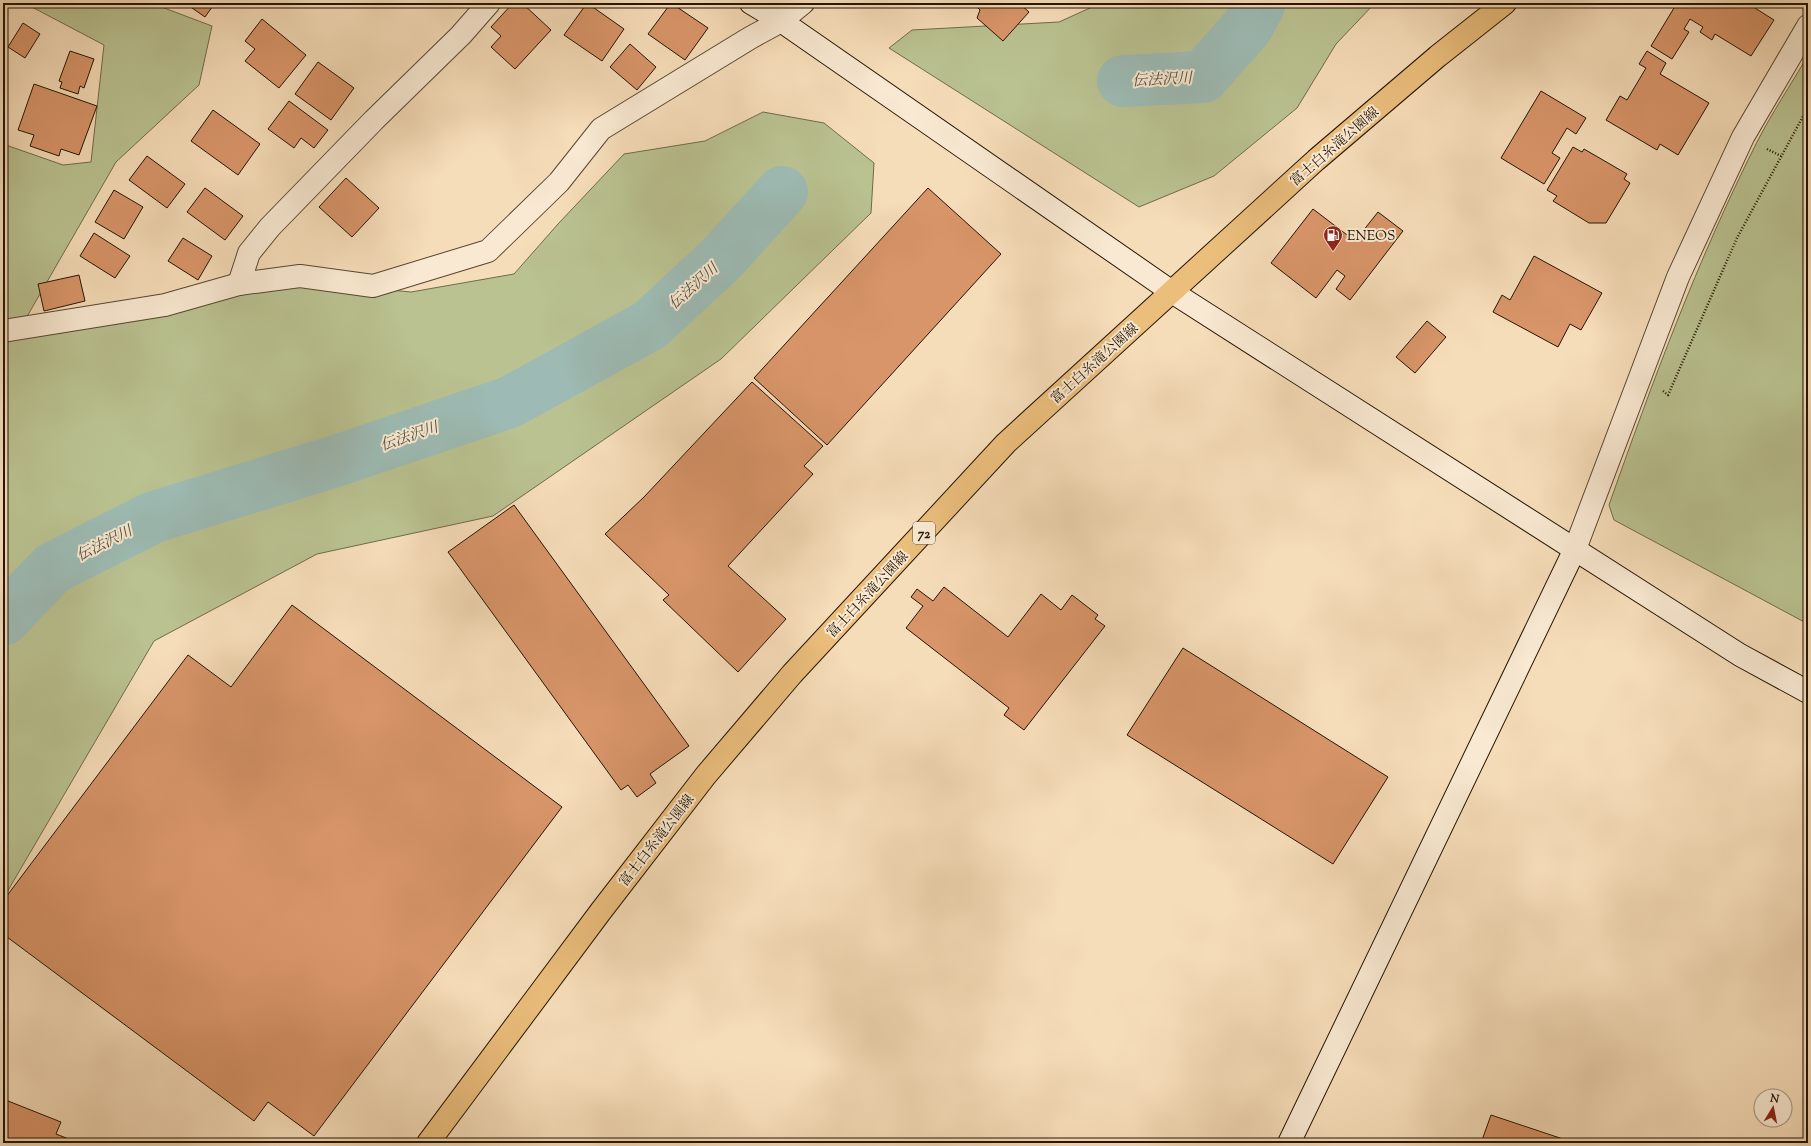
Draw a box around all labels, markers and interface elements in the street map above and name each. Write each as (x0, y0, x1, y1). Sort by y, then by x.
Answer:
water label: 伝法沢川 (1132, 68, 1195, 93)
street label: 富士白糸滝公園線 (1286, 103, 1384, 192)
fuel station icon: ENEOS (1322, 224, 1344, 252)
place label: ENEOS (1347, 227, 1395, 247)
water label: 伝法沢川 (665, 258, 725, 315)
street label: 富士白糸滝公園線 (1047, 320, 1144, 409)
water label: 伝法沢川 (378, 417, 443, 457)
water label: 伝法沢川 (73, 520, 138, 567)
road number: 72 (913, 522, 935, 544)
street label: 富士白糸滝公園線 (823, 548, 914, 643)
street label: 富士白糸滝公園線 (615, 791, 700, 892)
north arrow (1753, 1088, 1793, 1128)
text: N (1768, 1090, 1780, 1108)

